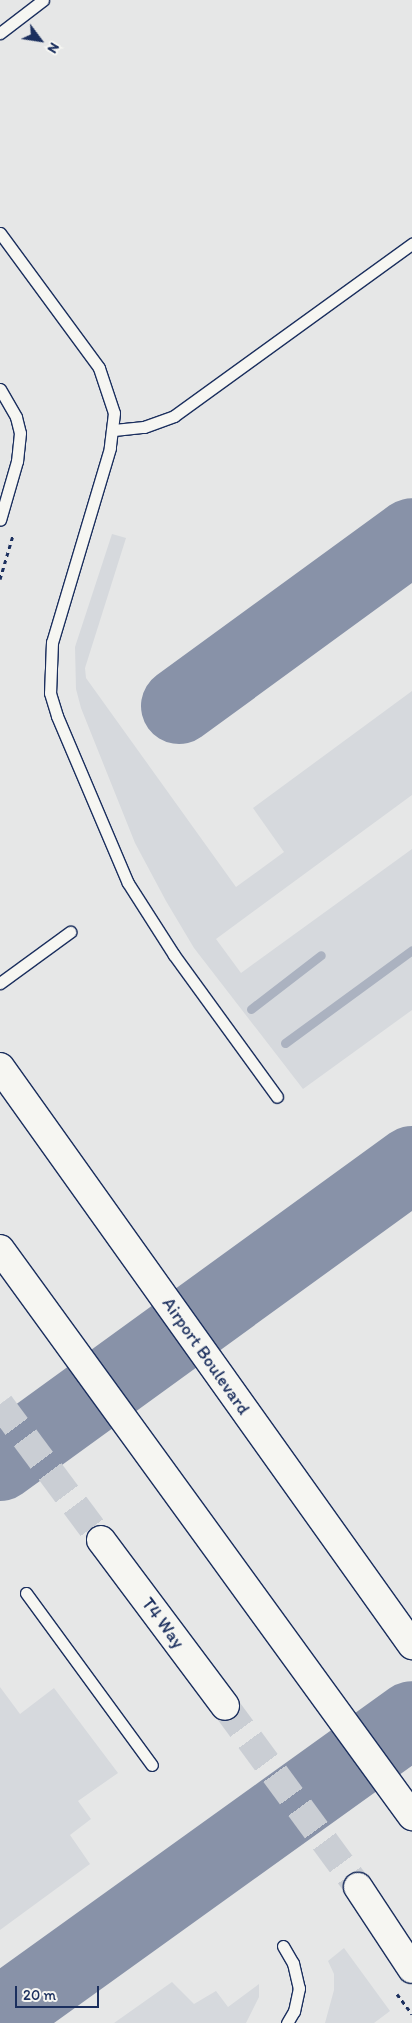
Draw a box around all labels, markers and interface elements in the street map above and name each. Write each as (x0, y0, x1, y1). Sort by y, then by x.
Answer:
north arrow (15, 15, 65, 65)
text: N (44, 40, 63, 56)
street label: Airport Boulevard (157, 1293, 255, 1419)
street label: T4 Way (137, 1594, 189, 1652)
scale bar (18, 1976, 101, 2008)
text: 20 m (23, 1986, 56, 2004)

